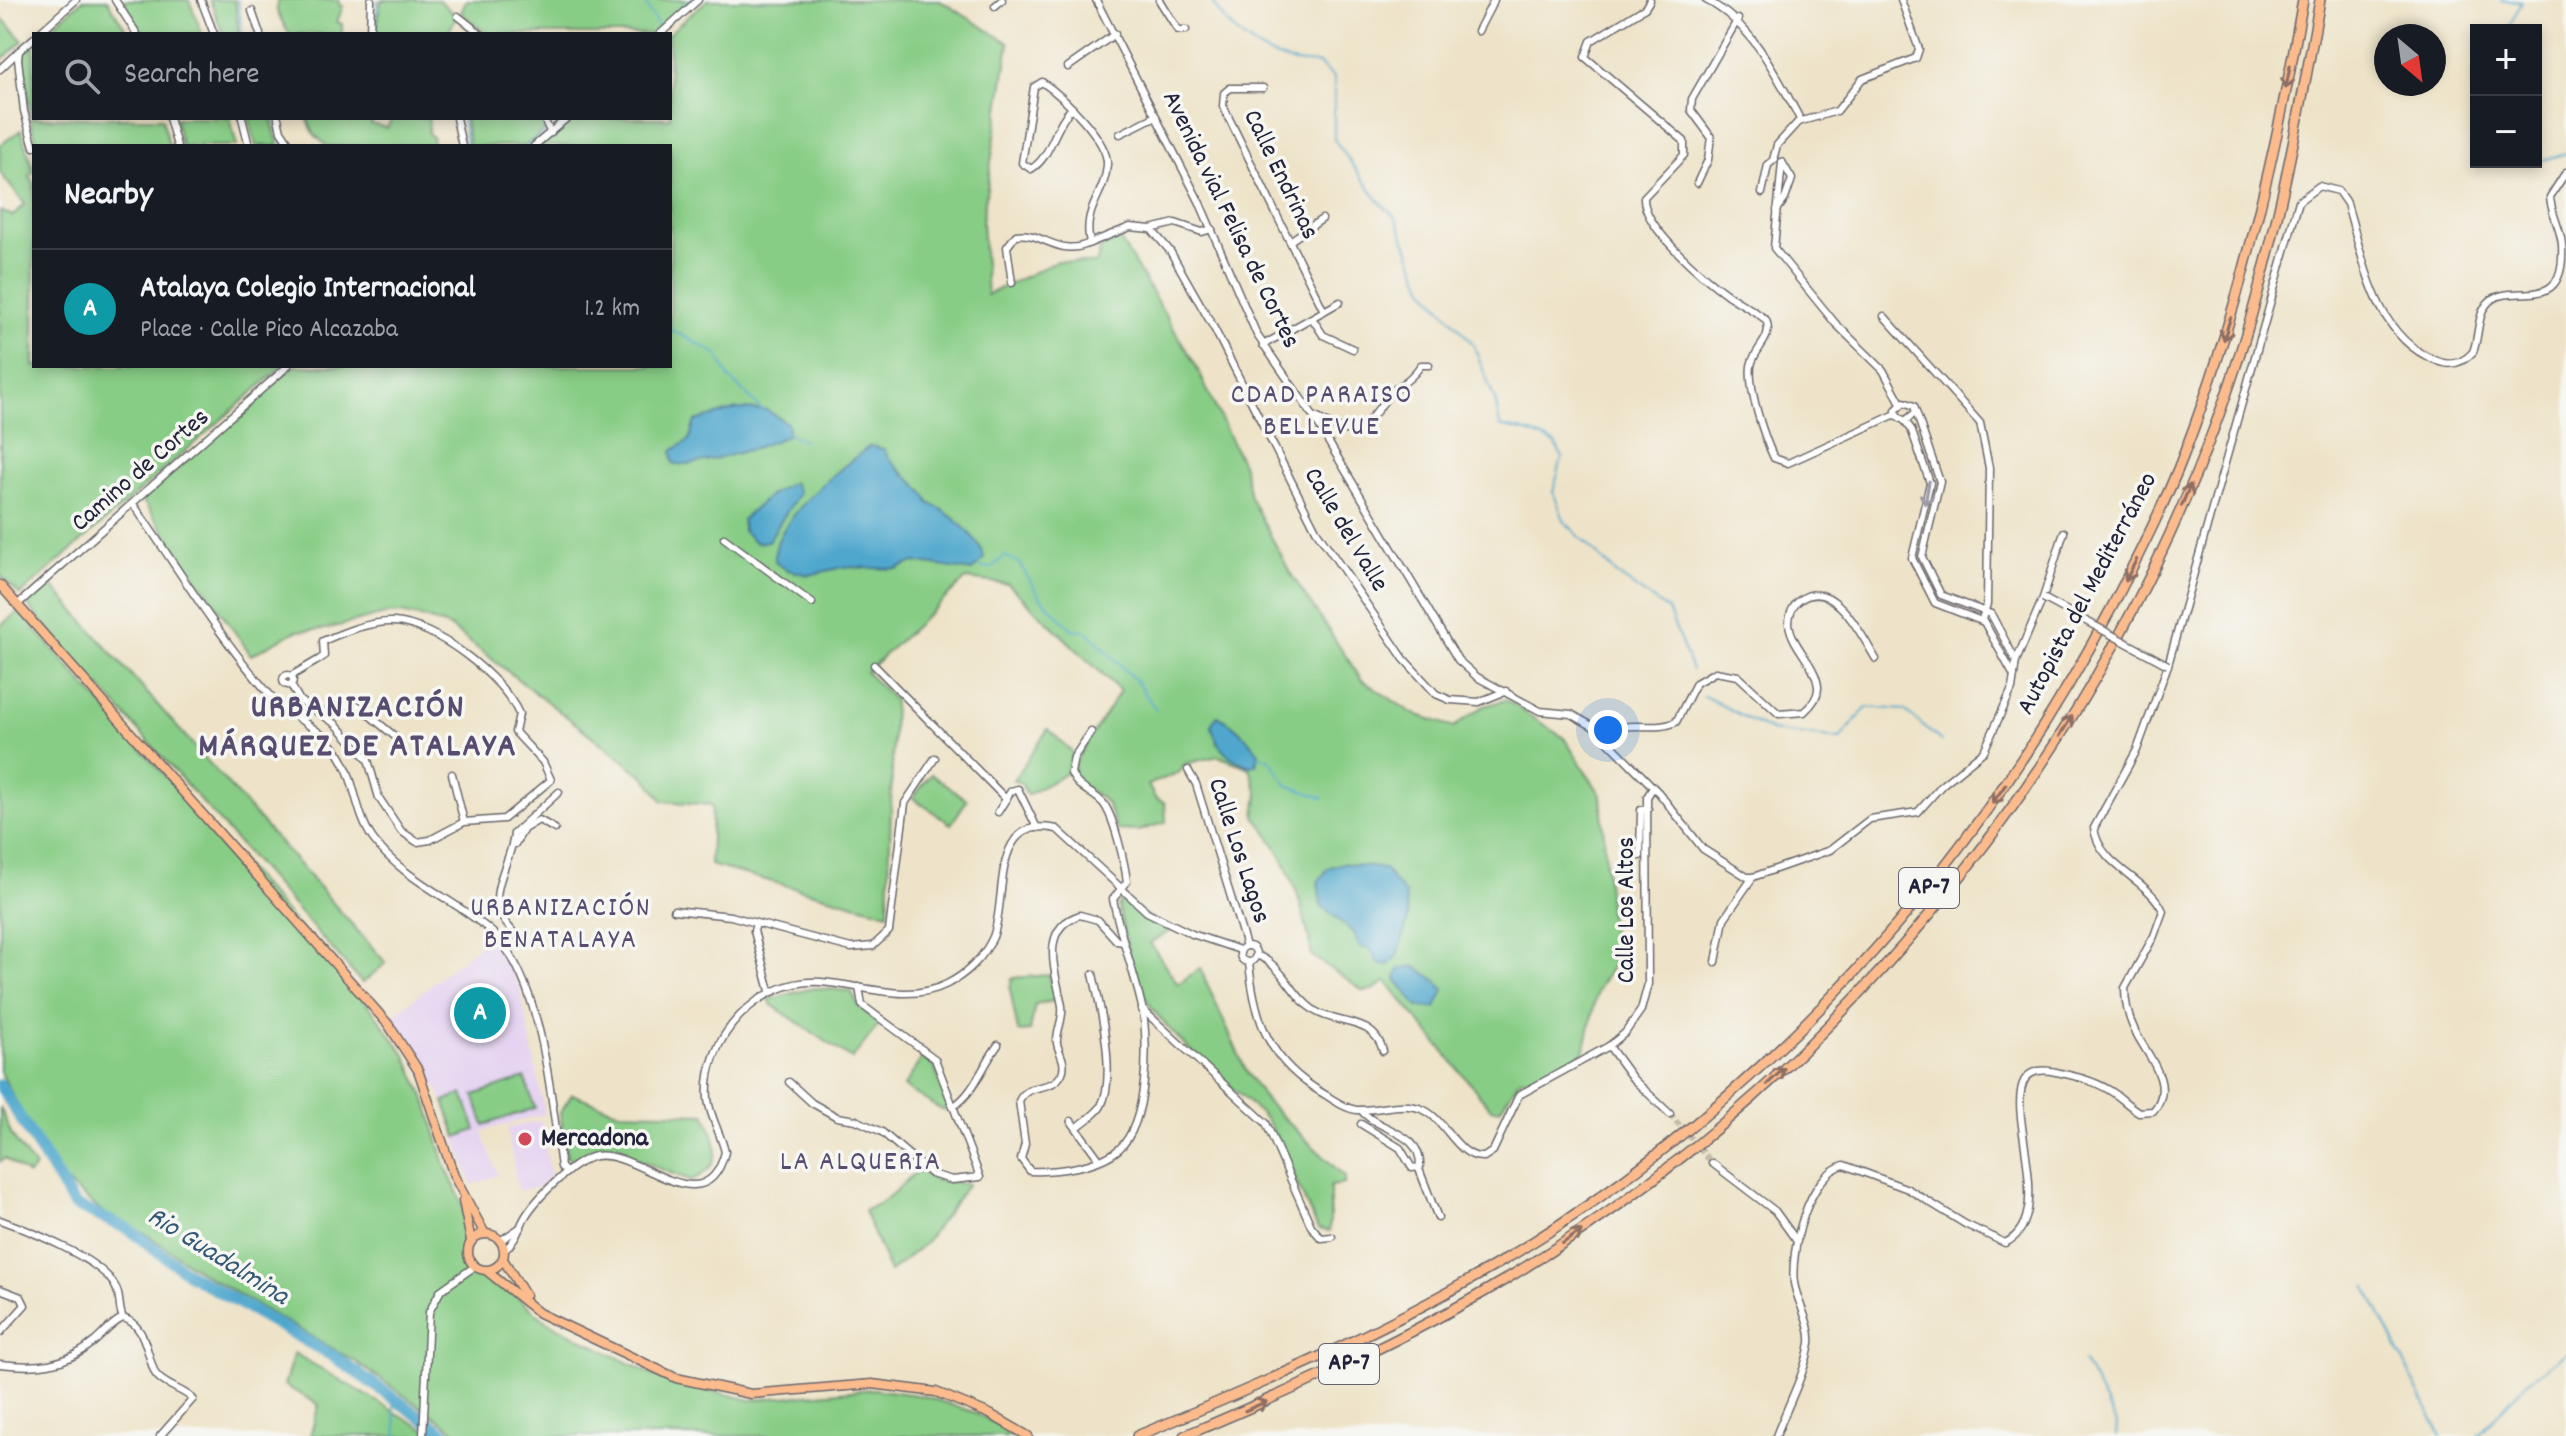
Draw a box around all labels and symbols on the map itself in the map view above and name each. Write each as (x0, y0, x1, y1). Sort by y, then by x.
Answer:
north arrow (2374, 24, 2446, 96)
one-way arrow (2280, 63, 2295, 89)
street label: Avenida vial Felisa de Cortes (1152, 85, 1308, 355)
street label: Calle Endrinas (1233, 104, 1327, 246)
one-way arrow (2219, 316, 2234, 342)
district label: CDAD PARAISO BELLEVUE (1231, 377, 1413, 449)
street label: Camino de Cortes (64, 400, 218, 542)
street label: Calle del Valle (1293, 461, 1397, 599)
street label: Autopista del Mediterráneo (2008, 466, 2168, 722)
one-way arrow (1918, 480, 1933, 505)
one-way arrow (2179, 483, 2194, 508)
one-way arrow (2122, 558, 2138, 582)
district label: URBANIZACIÓN MÁRQUEZ DE ATALAYA (198, 685, 518, 773)
your location (1588, 710, 1628, 750)
one-way arrow (2059, 715, 2075, 738)
street label: Calle Los Lagos (1197, 774, 1279, 928)
one-way arrow (1991, 783, 2008, 804)
street label: Calle Los Altos (1609, 837, 1646, 983)
road number: AP-7 (1899, 868, 1959, 908)
district label: URBANIZACIÓN BENATALAYA (470, 890, 652, 962)
pin: A (454, 983, 506, 1043)
one-way arrow (1766, 1066, 1786, 1085)
place label: Mercadona (541, 1121, 649, 1158)
marker: Mercadona (516, 1130, 534, 1148)
district label: LA ALQUERIA (780, 1144, 942, 1184)
water label: Rio Guadalmina (138, 1199, 297, 1318)
one-way arrow (1561, 1229, 1583, 1245)
road number: AP-7 (1319, 1344, 1379, 1384)
one-way arrow (1243, 1397, 1268, 1412)

